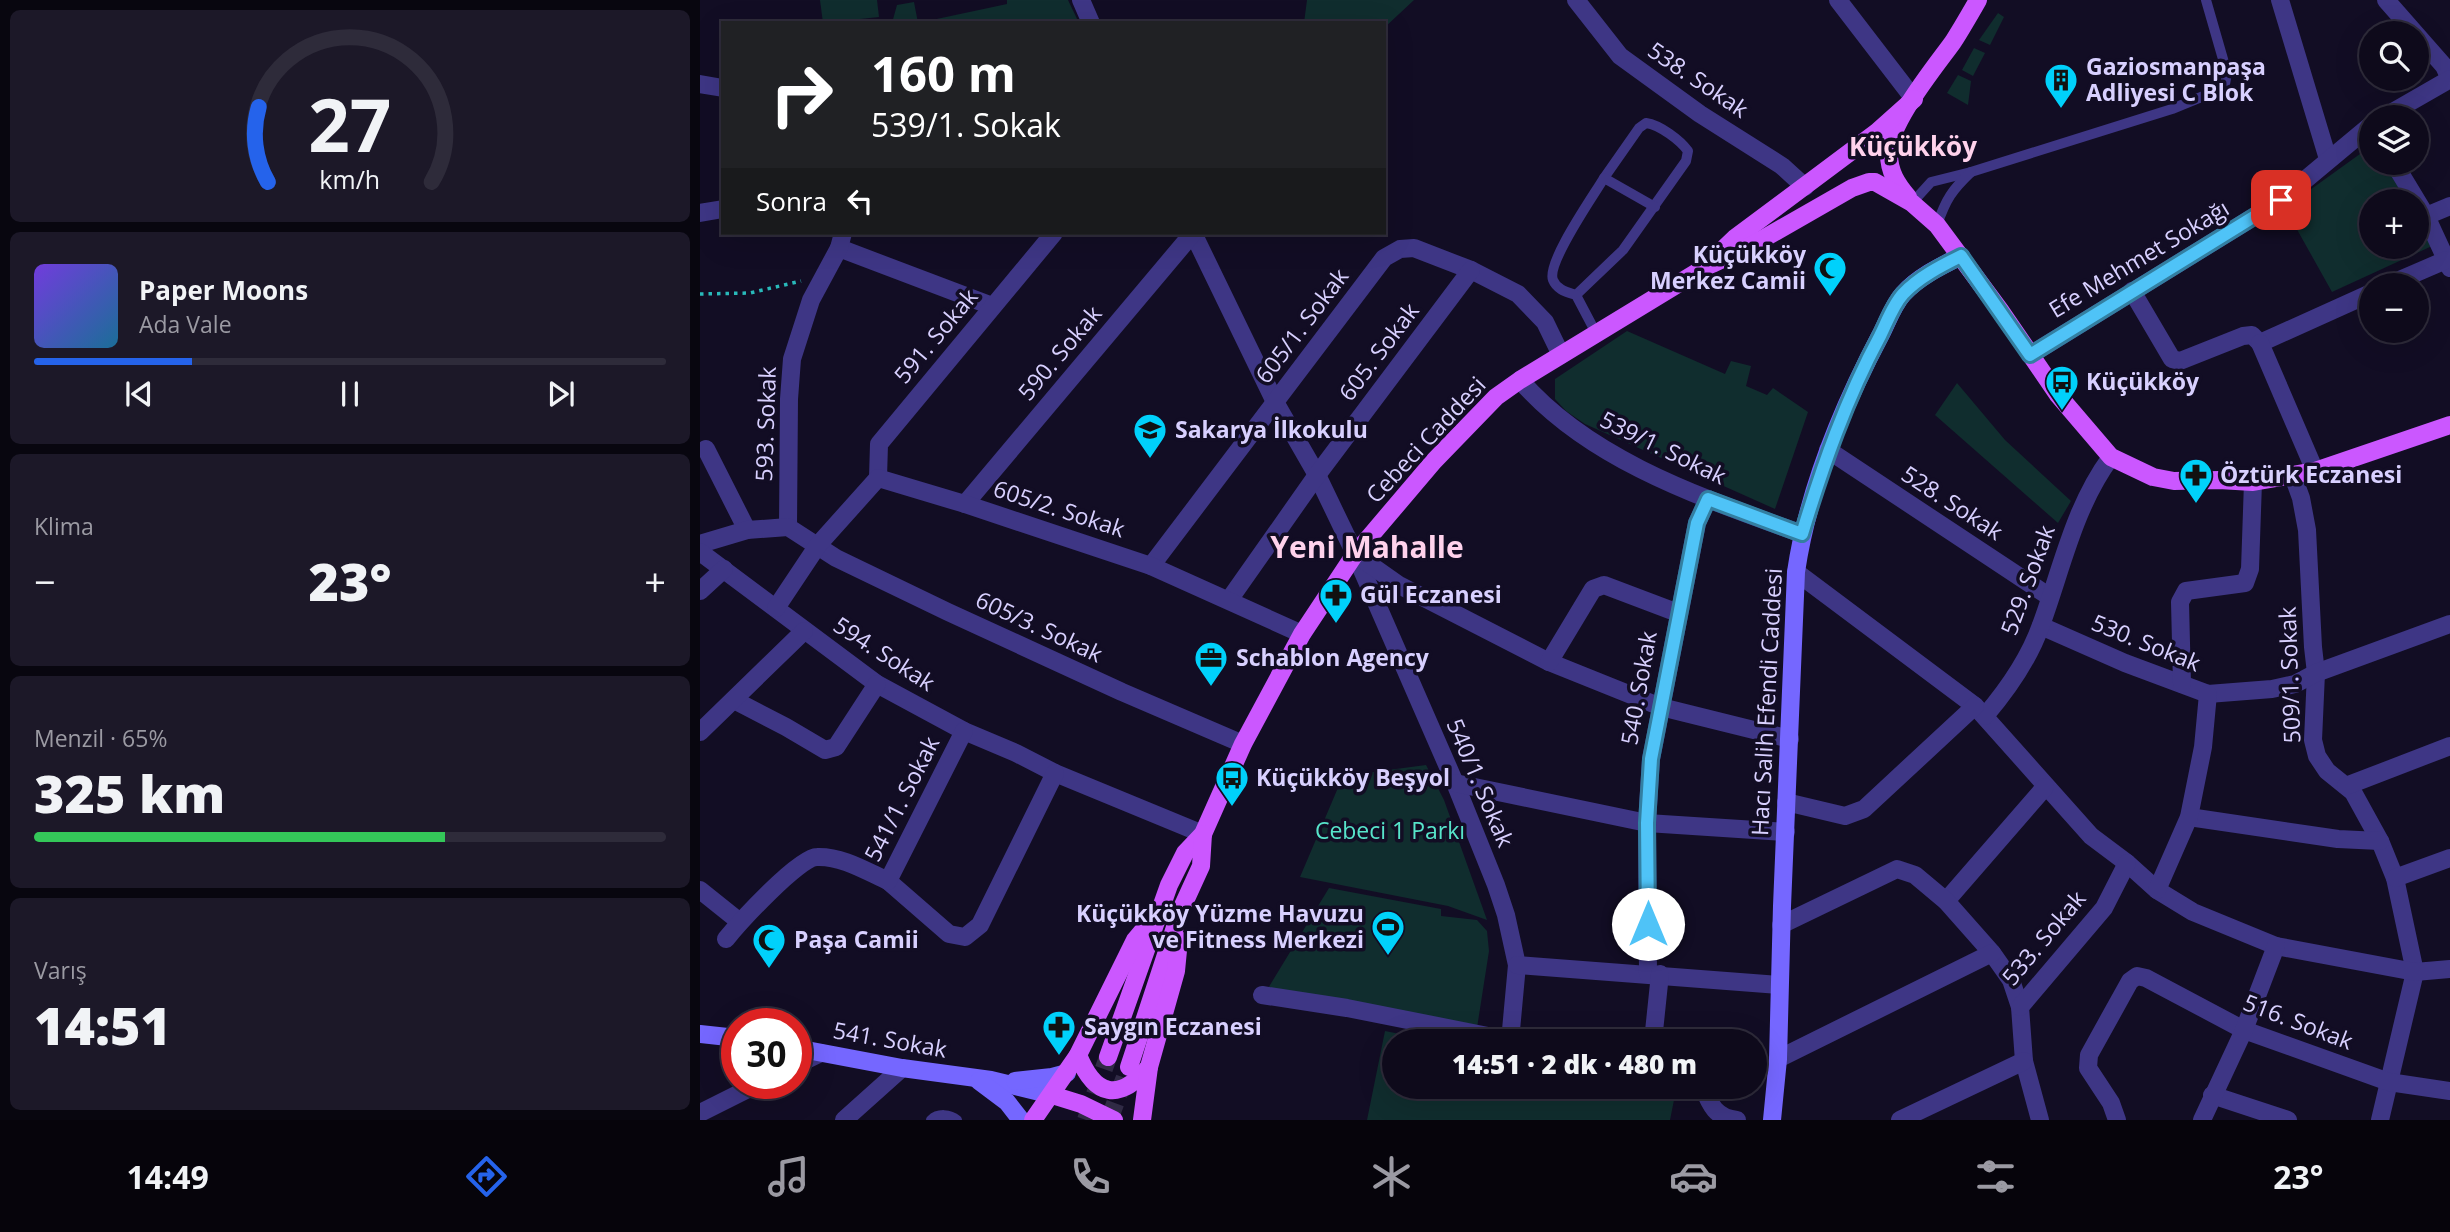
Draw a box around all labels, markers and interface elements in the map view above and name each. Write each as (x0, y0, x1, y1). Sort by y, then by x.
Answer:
map controls (2359, 21, 2429, 343)
button: search (2359, 21, 2429, 91)
street label: 538. Sokak (1642, 34, 1755, 125)
text: 160 m (871, 40, 1016, 106)
icon: right (756, 49, 847, 140)
place label: Gaziosmanpaşa Adliyesi C Blok (2086, 50, 2266, 108)
building icon: Gaziosmanpaşa Adliyesi C Blok (2042, 61, 2080, 110)
text: 27 (308, 74, 392, 173)
text: 539/1. Sokak (871, 103, 1061, 146)
button: layers (2359, 105, 2429, 175)
district label: Küçükköy (1849, 128, 1977, 164)
text: km/h (320, 162, 380, 196)
pin (2251, 170, 2311, 230)
icon: arrive (2262, 181, 2300, 219)
icon: left (841, 182, 879, 220)
text: Sonra (756, 183, 827, 219)
button: + (2359, 189, 2429, 259)
street label: Efe Mehmet Sokağı (2042, 192, 2235, 325)
place label: Küçükköy Merkez Camii (1650, 238, 1807, 296)
mosque icon: Küçükköy Merkez Camii (1811, 249, 1849, 298)
street label: 605/1. Sokak (1247, 261, 1355, 390)
text: Paper Moons (139, 272, 308, 308)
button: − (2359, 273, 2429, 343)
street label: 591. Sokak (886, 281, 984, 390)
street label: 605. Sokak (1331, 296, 1426, 407)
street label: 590. Sokak (1010, 298, 1108, 407)
text: Ada Vale (139, 308, 232, 340)
bus stop icon: Küçükköy (2043, 363, 2081, 412)
place label: Küçükköy (2086, 365, 2200, 397)
street label: 593. Sokak (747, 366, 783, 482)
street label: Cebeci Caddesi (1358, 369, 1492, 510)
icon: previous (120, 375, 158, 413)
icon: pause (331, 375, 369, 413)
icon: next (542, 375, 580, 413)
street label: 539/1. Sokak (1595, 403, 1732, 491)
school or university icon: Sakarya İlkokulu (1131, 411, 1169, 460)
place label: Sakarya İlkokulu (1175, 413, 1368, 445)
pharmacy icon: Öztürk Eczanesi (2177, 456, 2215, 505)
street label: 528. Sokak (1896, 457, 2009, 547)
place label: Öztürk Eczanesi (2220, 458, 2402, 490)
street label: 605/2. Sokak (989, 472, 1129, 544)
text: Klima (34, 510, 94, 542)
street label: 529. Sokak (1992, 520, 2062, 639)
district label: Yeni Mahalle (1270, 526, 1464, 567)
text: 23° (309, 545, 391, 616)
text: − (34, 555, 56, 607)
text: + (644, 555, 666, 607)
street label: Hacı Salih Efendi Caddesi (1743, 567, 1789, 837)
pharmacy icon: Gül Eczanesi (1317, 576, 1355, 625)
place label: Gül Eczanesi (1360, 578, 1502, 610)
street label: 605/3. Sokak (971, 583, 1108, 669)
street label: 530. Sokak (2087, 606, 2206, 678)
street label: 509/1. Sokak (2271, 606, 2307, 744)
street label: 594. Sokak (828, 608, 941, 698)
street label: 540. Sokak (1612, 628, 1664, 747)
office icon: Schablon Agency (1192, 639, 1230, 688)
place label: Schablon Agency (1236, 641, 1430, 673)
street label: 540/1. Sokak (1440, 714, 1522, 852)
text: Menzil · 65% (34, 722, 167, 754)
street label: 541/1. Sokak (856, 730, 946, 867)
text: 325 km (34, 757, 225, 828)
bus stop icon: Küçükköy Beşyol (1213, 759, 1251, 808)
place label: Küçükköy Beşyol (1256, 761, 1450, 793)
park label: Cebeci 1 Parkı (1315, 814, 1465, 846)
street label: 533. Sokak (1994, 883, 2092, 992)
position arrow (1611, 887, 1685, 961)
place label: Küçükköy Yüzme Havuzu ve Fitness Merkezi (1076, 897, 1364, 955)
sports icon: Küçükköy Yüzme Havuzu ve Fitness Merkezi (1369, 908, 1407, 957)
mosque icon: Paşa Camii (750, 921, 788, 970)
place label: Paşa Camii (794, 923, 919, 955)
text: Varış (34, 954, 87, 986)
street label: 516. Sokak (2239, 986, 2358, 1057)
text: 14:51 (34, 989, 171, 1060)
speed limit sign: 30 (721, 1008, 812, 1099)
pharmacy icon: Saygın Eczanesi (1040, 1008, 1078, 1057)
place label: Saygın Eczanesi (1084, 1010, 1262, 1042)
street label: 541. Sokak (831, 1013, 950, 1065)
text: 14:51 · 2 dk · 480 m (1452, 1046, 1697, 1082)
icon: directions (462, 1152, 511, 1201)
icon: music (764, 1152, 813, 1201)
icon: phone (1066, 1152, 1115, 1201)
icon: climate (1367, 1152, 1416, 1201)
icon: car (1669, 1152, 1718, 1201)
icon: filters (1971, 1152, 2020, 1201)
text: 14:49 (126, 1155, 209, 1198)
text: 23° (2273, 1155, 2324, 1198)

